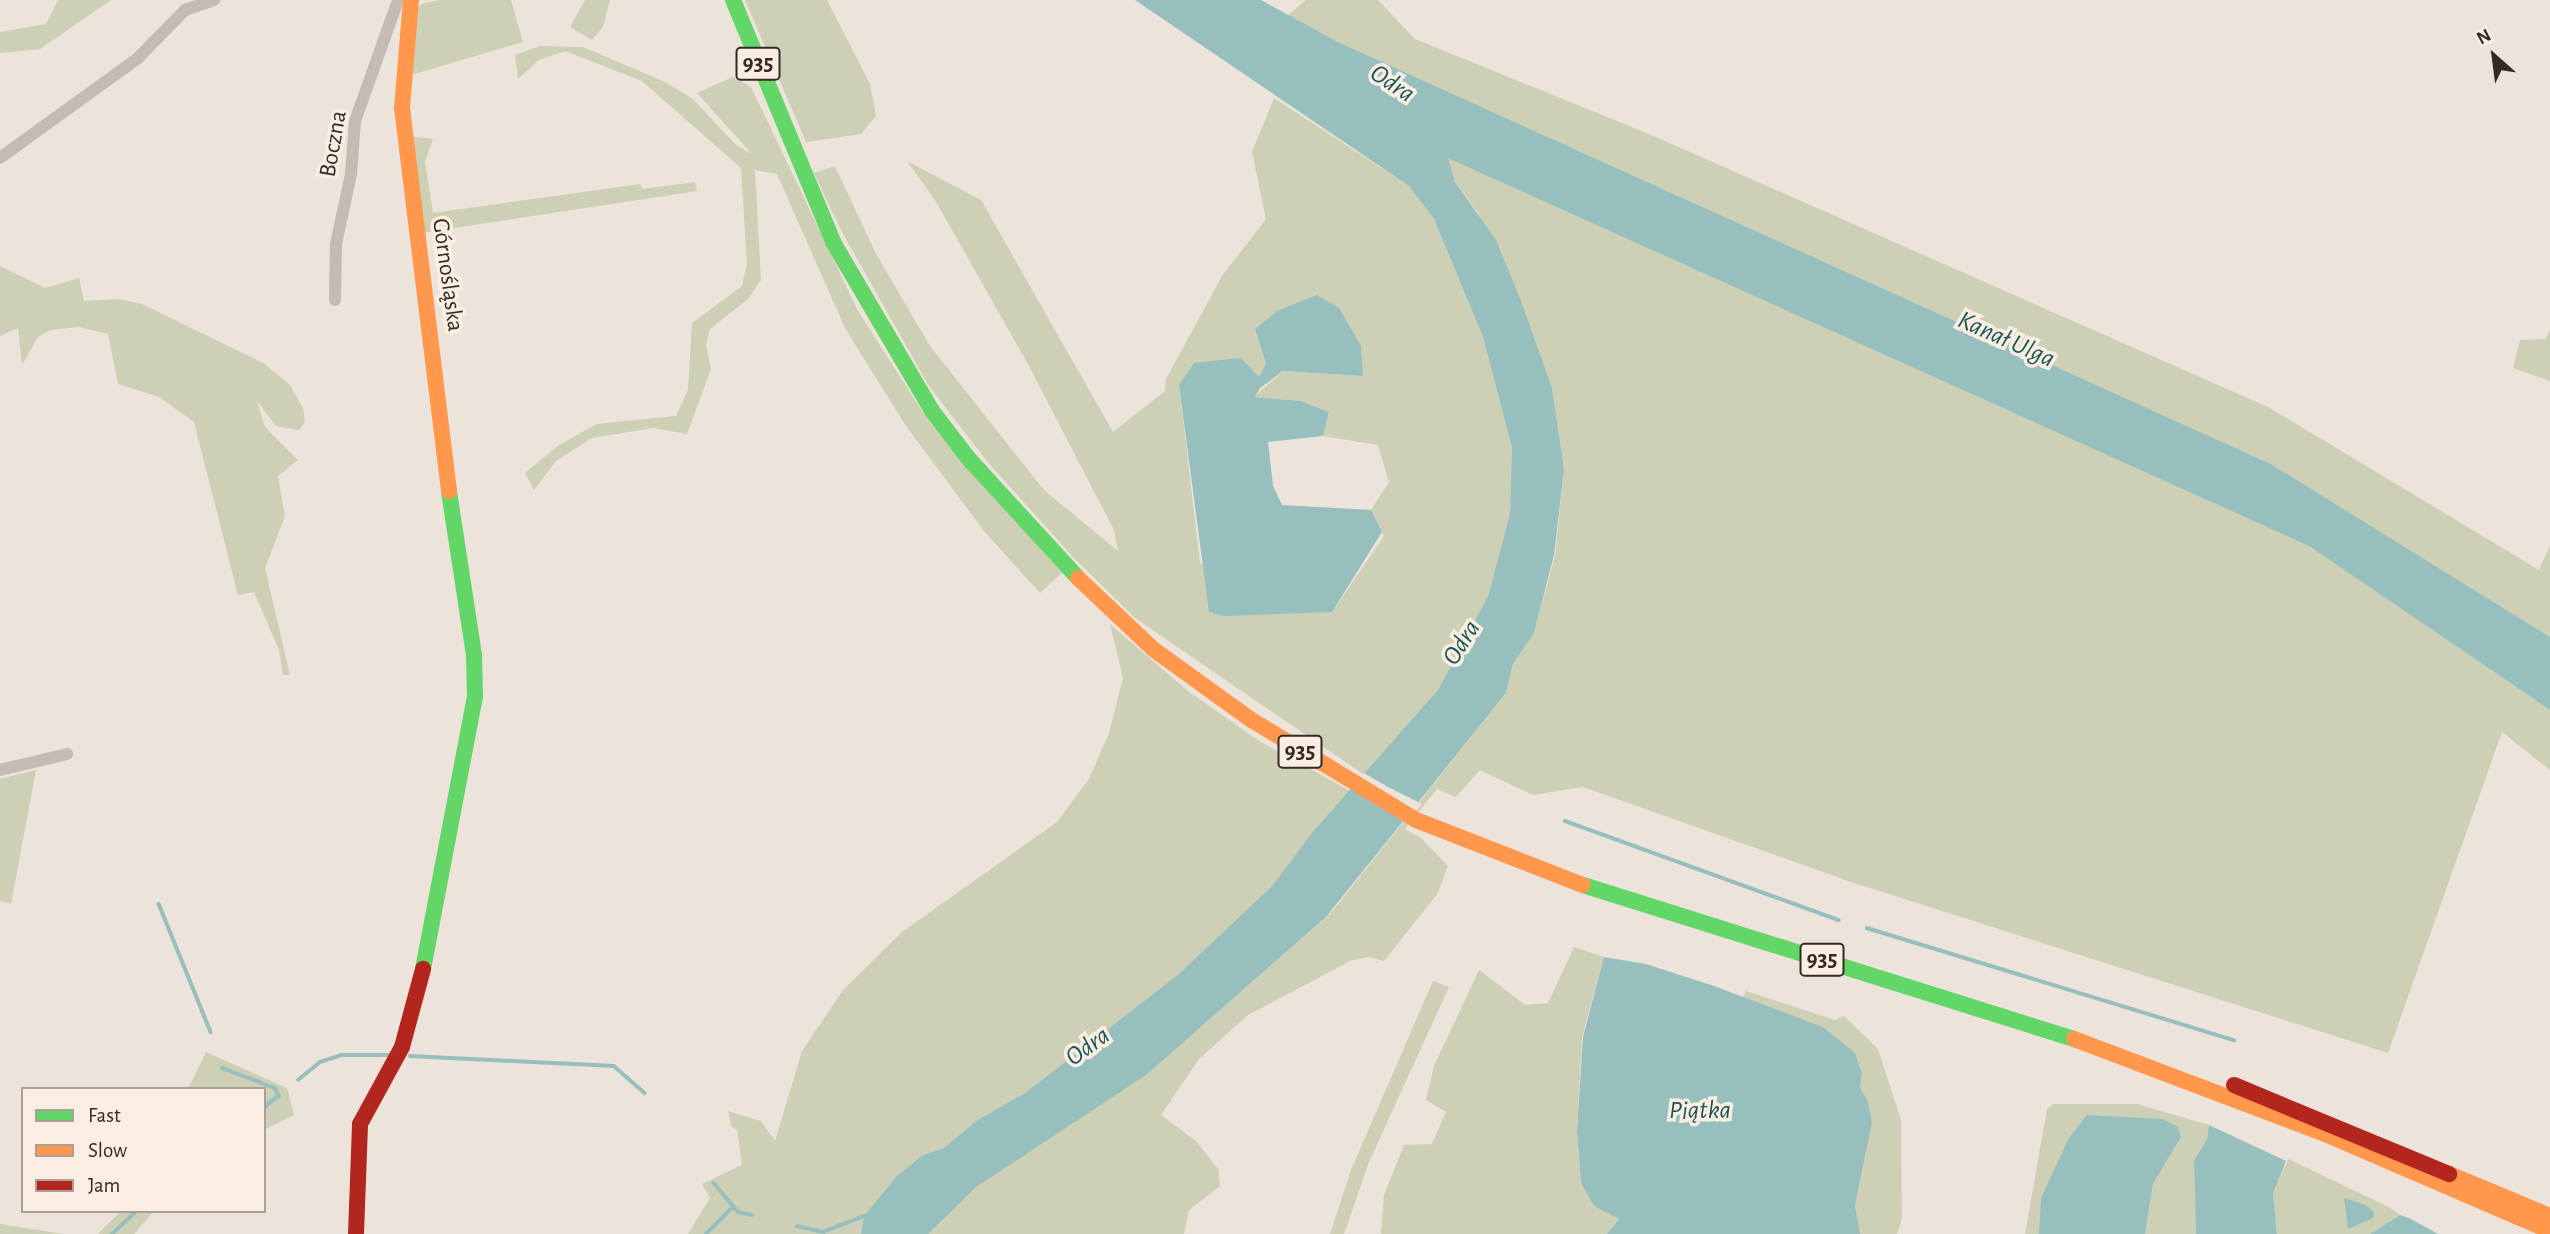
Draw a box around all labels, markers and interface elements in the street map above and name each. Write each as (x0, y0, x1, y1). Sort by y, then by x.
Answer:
north arrow (2459, 21, 2529, 91)
text: N (2474, 26, 2494, 49)
road number: 935 (735, 44, 781, 83)
water label: Odra (1364, 58, 1420, 110)
street label: Boczna (314, 108, 354, 180)
street label: Górnośląska (425, 217, 469, 333)
water label: Kanał Ulga (1953, 305, 2059, 375)
water label: Odra (1436, 615, 1488, 671)
road number: 935 (1277, 732, 1323, 772)
road number: 935 (1799, 940, 1845, 979)
water label: Odra (1060, 1021, 1116, 1073)
legend (21, 1087, 266, 1213)
water label: Piątka (1669, 1095, 1731, 1127)
text: Fast (88, 1105, 121, 1126)
text: Slow (88, 1140, 127, 1161)
text: Jam (88, 1175, 120, 1196)

